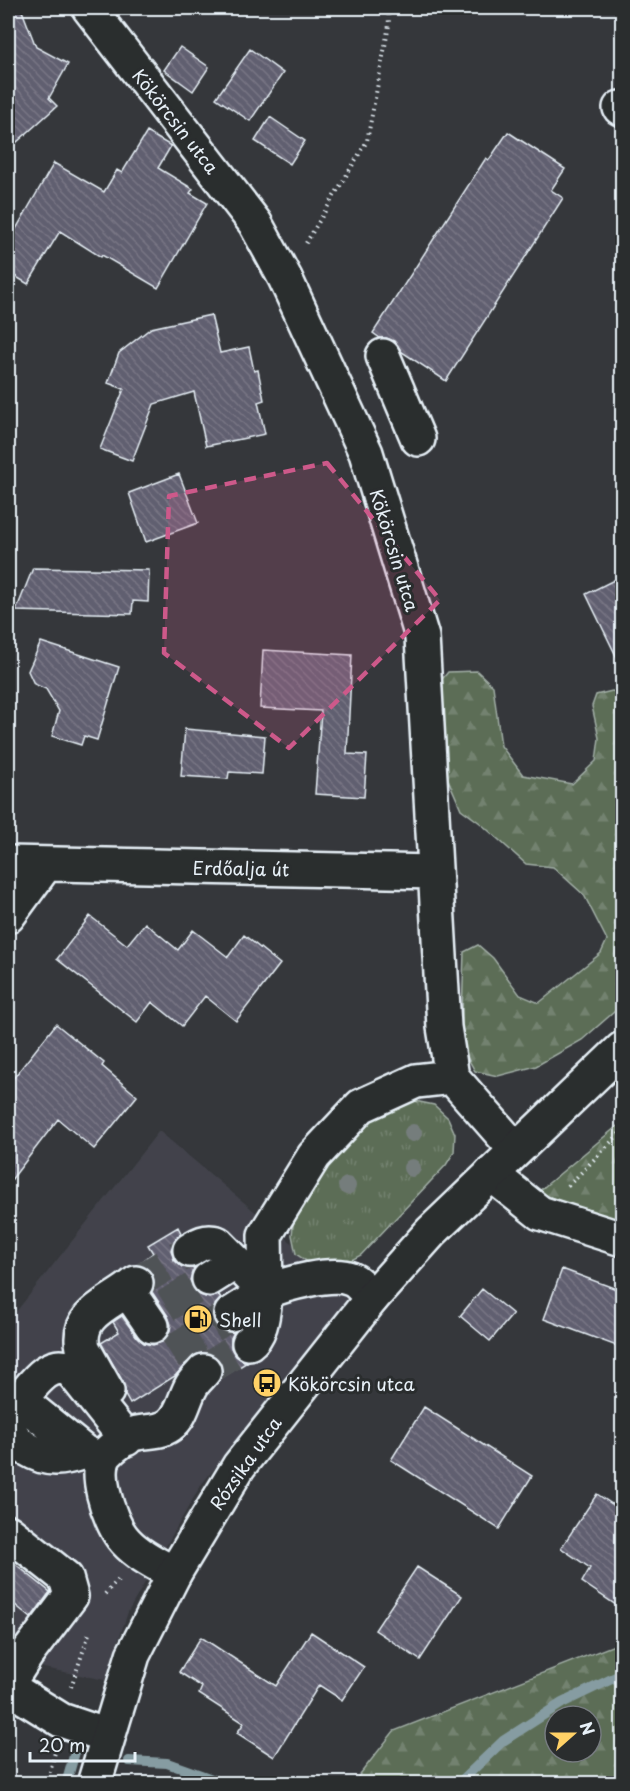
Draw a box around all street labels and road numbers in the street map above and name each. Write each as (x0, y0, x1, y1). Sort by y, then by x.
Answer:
street label: Kökörcsin utca (126, 63, 226, 180)
street label: Kökörcsin utca (364, 486, 427, 615)
street label: Erdőalja út (192, 854, 290, 882)
street label: Rózsika utca (203, 1410, 288, 1515)

